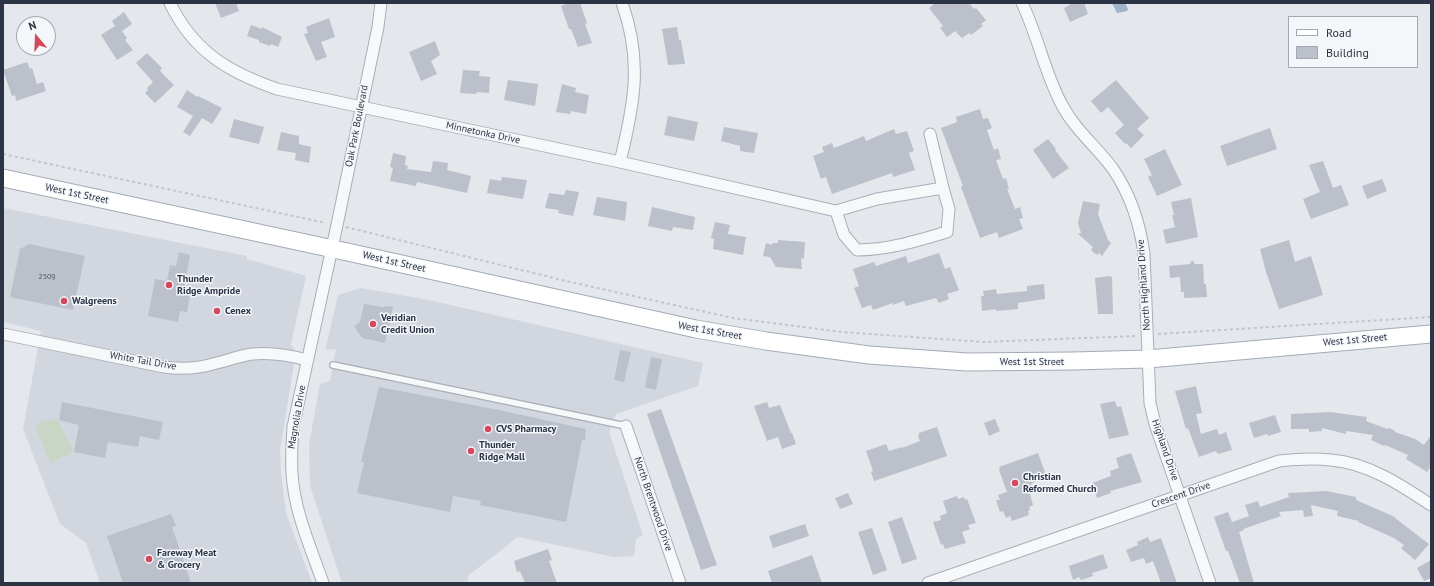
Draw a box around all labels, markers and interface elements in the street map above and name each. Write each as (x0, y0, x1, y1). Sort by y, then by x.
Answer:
north arrow (16, 16, 56, 56)
legend (1288, 16, 1418, 68)
text: N (27, 18, 38, 33)
text: Road (1326, 25, 1351, 40)
text: Building (1326, 45, 1369, 60)
street label: Oak Park Boulevard (343, 84, 371, 168)
street label: Minnetonka Drive (445, 119, 521, 147)
street label: West 1st Street (44, 181, 110, 207)
street label: North Highland Drive (1135, 239, 1153, 331)
street label: West 1st Street (361, 249, 427, 275)
house number: 2509 (38, 272, 56, 282)
place label: Thunder Ridge Ampride (177, 273, 240, 296)
marker: Thunder Ridge Ampride (164, 280, 174, 290)
place label: Walgreens (72, 295, 117, 307)
marker: Walgreens (59, 296, 69, 306)
place label: Cenex (225, 305, 251, 317)
marker: Cenex (212, 306, 222, 316)
place label: Veridian Credit Union (381, 312, 434, 336)
marker: Veridian Credit Union (368, 319, 378, 329)
street label: West 1st Street (677, 319, 743, 343)
street label: West 1st Street (1322, 331, 1388, 349)
street label: White Tail Drive (109, 349, 177, 373)
street label: West 1st Street (1000, 356, 1064, 368)
street label: Magnolia Drive (285, 384, 309, 450)
street label: Highland Drive (1149, 418, 1181, 482)
place label: CVS Pharmacy (496, 423, 556, 435)
marker: CVS Pharmacy (483, 424, 493, 434)
place label: Thunder Ridge Mall (479, 439, 525, 462)
marker: Thunder Ridge Mall (466, 446, 476, 456)
street label: North Brentwood Drive (631, 455, 675, 553)
place label: Christian Reformed Church (1023, 471, 1096, 494)
marker: Christian Reformed Church (1010, 478, 1020, 488)
street label: Crescent Drive (1150, 479, 1212, 511)
place label: Fareway Meat & Grocery (157, 547, 217, 570)
marker: Fareway Meat & Grocery (144, 554, 154, 564)

